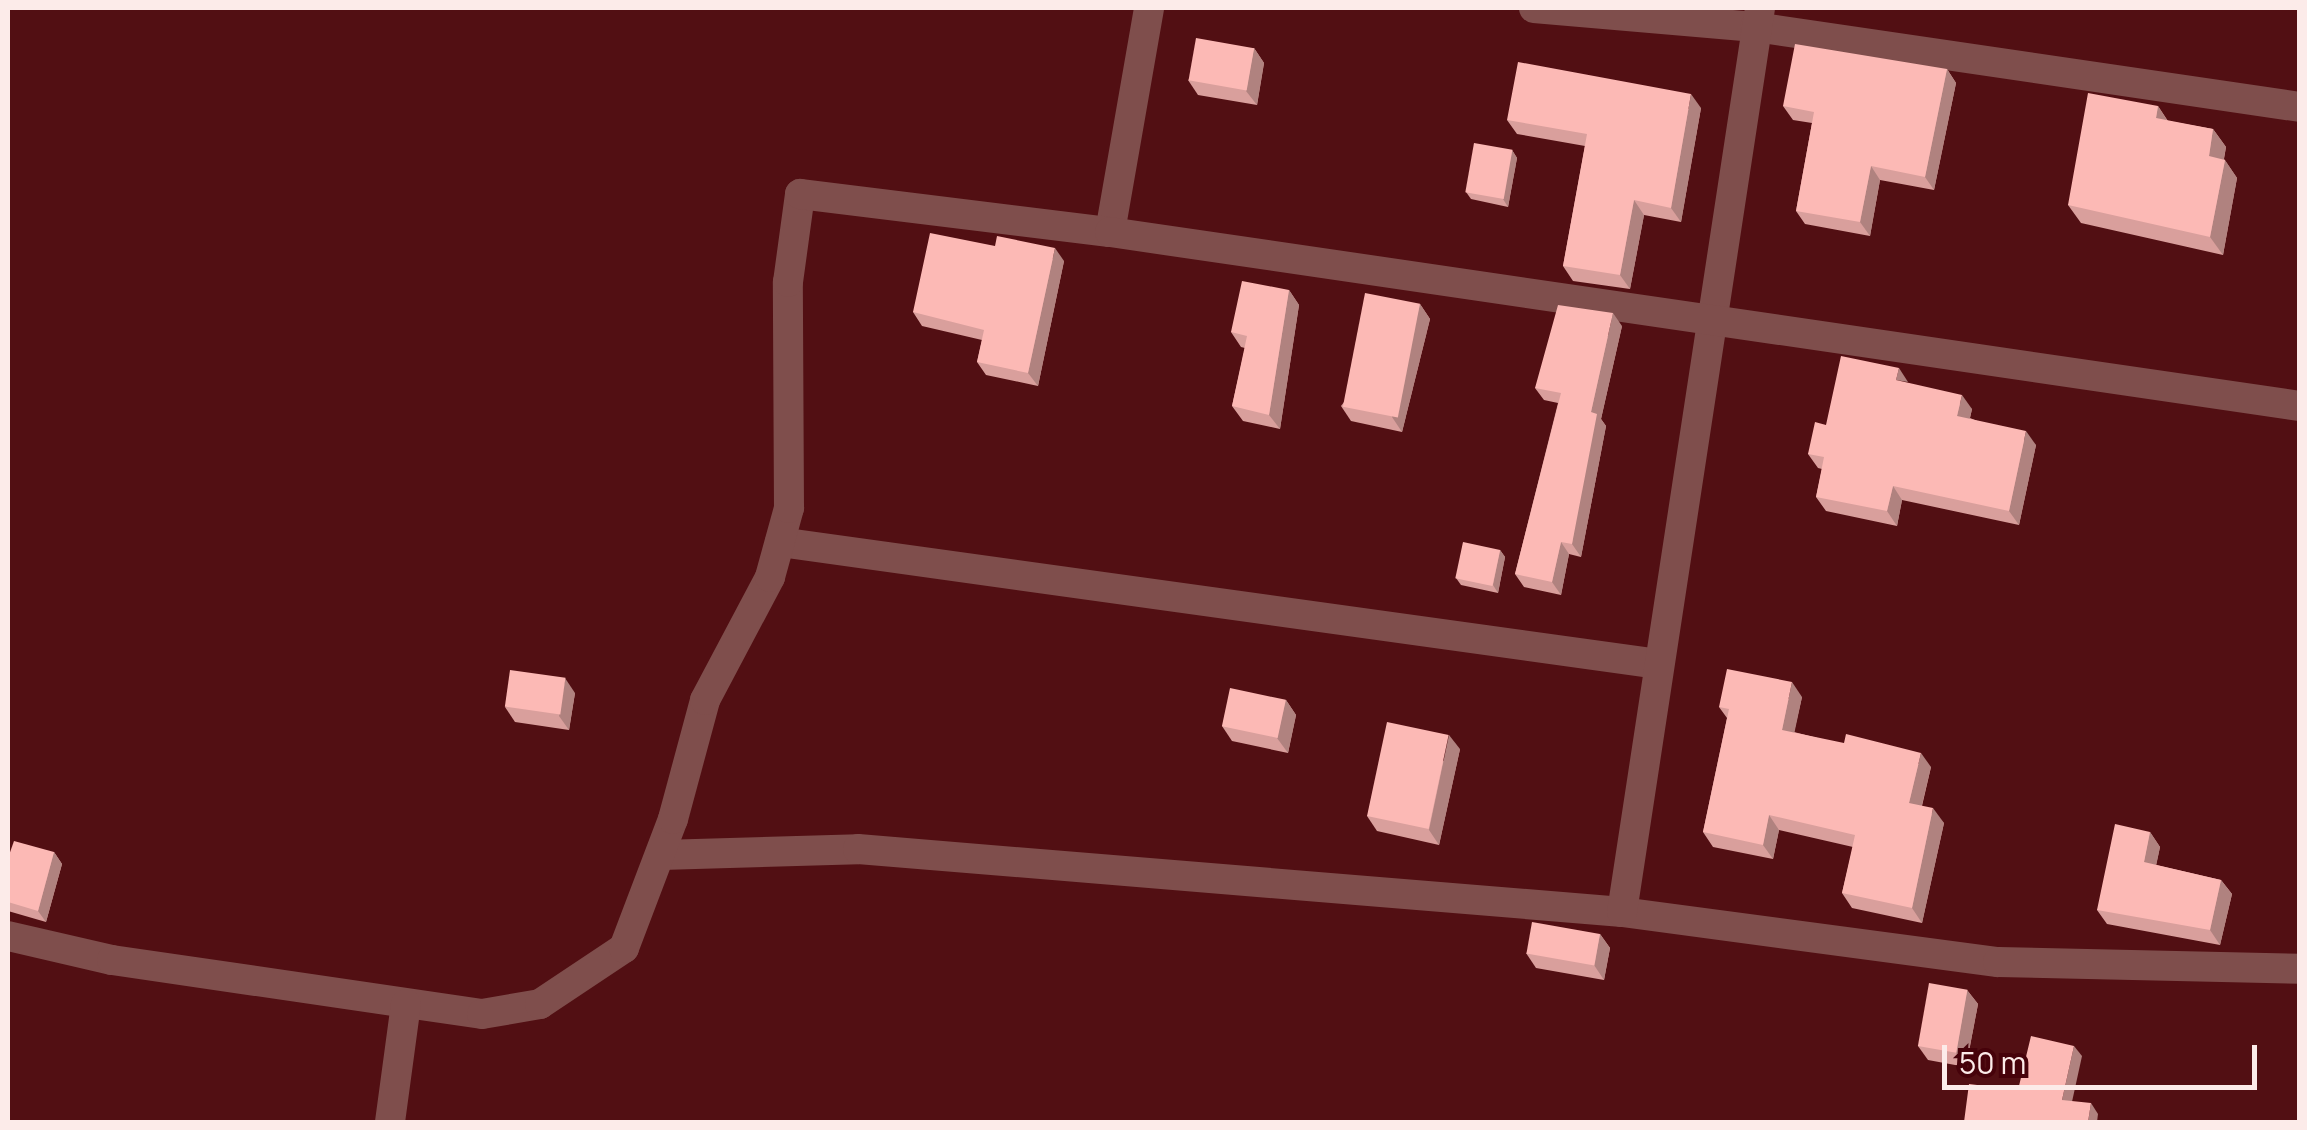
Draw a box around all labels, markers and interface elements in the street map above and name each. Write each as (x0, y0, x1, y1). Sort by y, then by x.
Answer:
scale bar (1947, 1025, 2262, 1087)
text: 50 m (1959, 1042, 2026, 1083)

